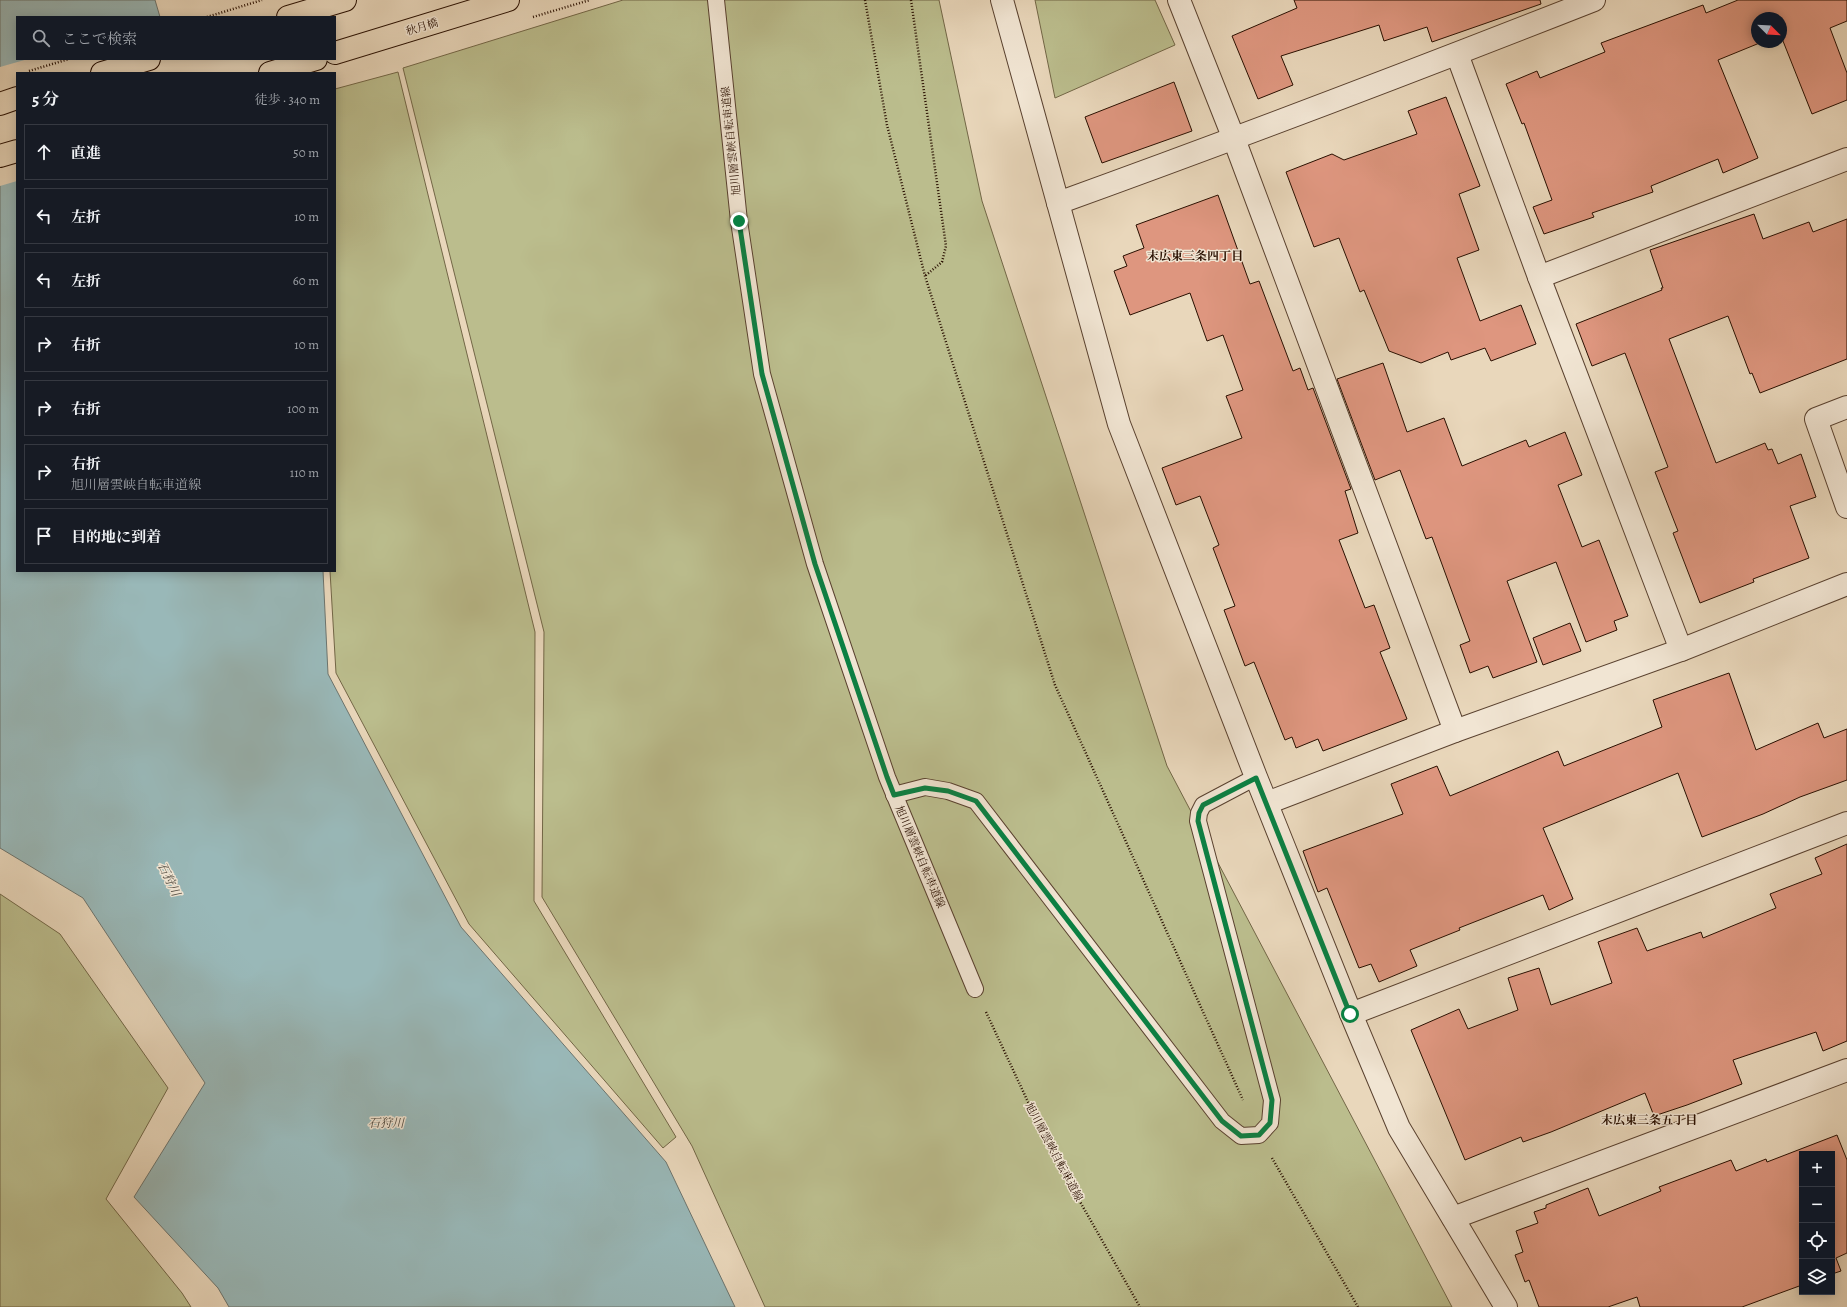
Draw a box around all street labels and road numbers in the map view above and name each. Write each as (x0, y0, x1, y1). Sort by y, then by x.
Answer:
street label: 秋月橋 (404, 15, 440, 39)
street label: 旭川層雲峡自転車道線 (718, 86, 744, 196)
street label: 旭川層雲峡自転車道線 (892, 803, 948, 911)
street label: 旭川層雲峡自転車道線 (1022, 1100, 1086, 1204)

